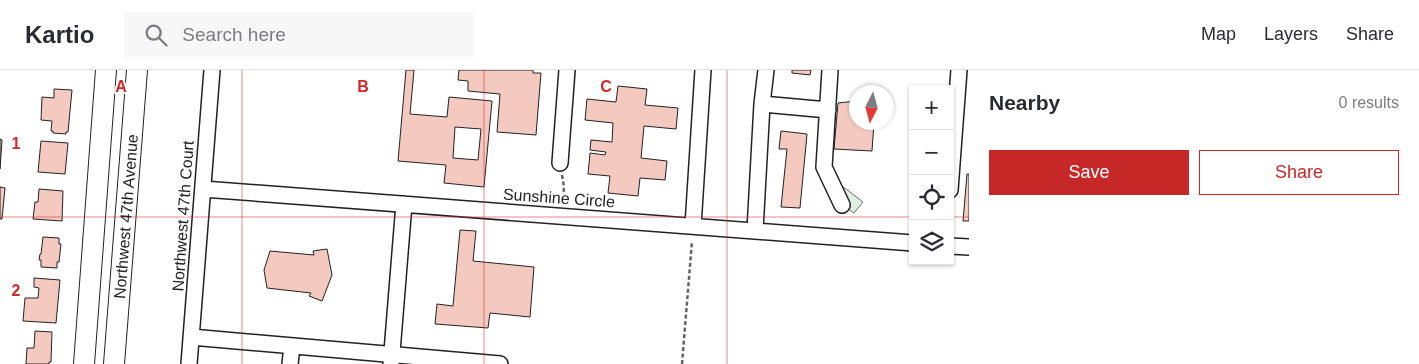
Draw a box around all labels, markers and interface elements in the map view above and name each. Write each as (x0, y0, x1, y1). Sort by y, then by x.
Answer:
search box (124, 12, 474, 57)
text: Kartio (25, 21, 94, 48)
icon: search (142, 21, 170, 49)
text: Search here (182, 24, 286, 45)
text: Map (1201, 24, 1236, 44)
text: Layers (1264, 24, 1318, 44)
text: Share (1346, 24, 1394, 44)
text: A (115, 78, 127, 95)
text: B (357, 78, 369, 95)
text: C (600, 78, 612, 95)
north arrow (849, 85, 894, 130)
map controls (909, 85, 954, 265)
button: + (909, 85, 954, 130)
text: Nearby (989, 91, 1060, 114)
text: 0 results (1339, 94, 1399, 111)
button: − (909, 130, 954, 175)
street label: Northwest 47th Avenue (111, 133, 140, 300)
text: 1 (12, 135, 21, 152)
street label: Northwest 47th Court (169, 139, 197, 292)
button: Save (989, 150, 1189, 195)
button: Share (1199, 150, 1399, 195)
button: locate (909, 175, 954, 220)
street label: Sunshine Circle (503, 186, 616, 210)
button: layers (909, 220, 954, 265)
text: 2 (12, 282, 21, 299)

